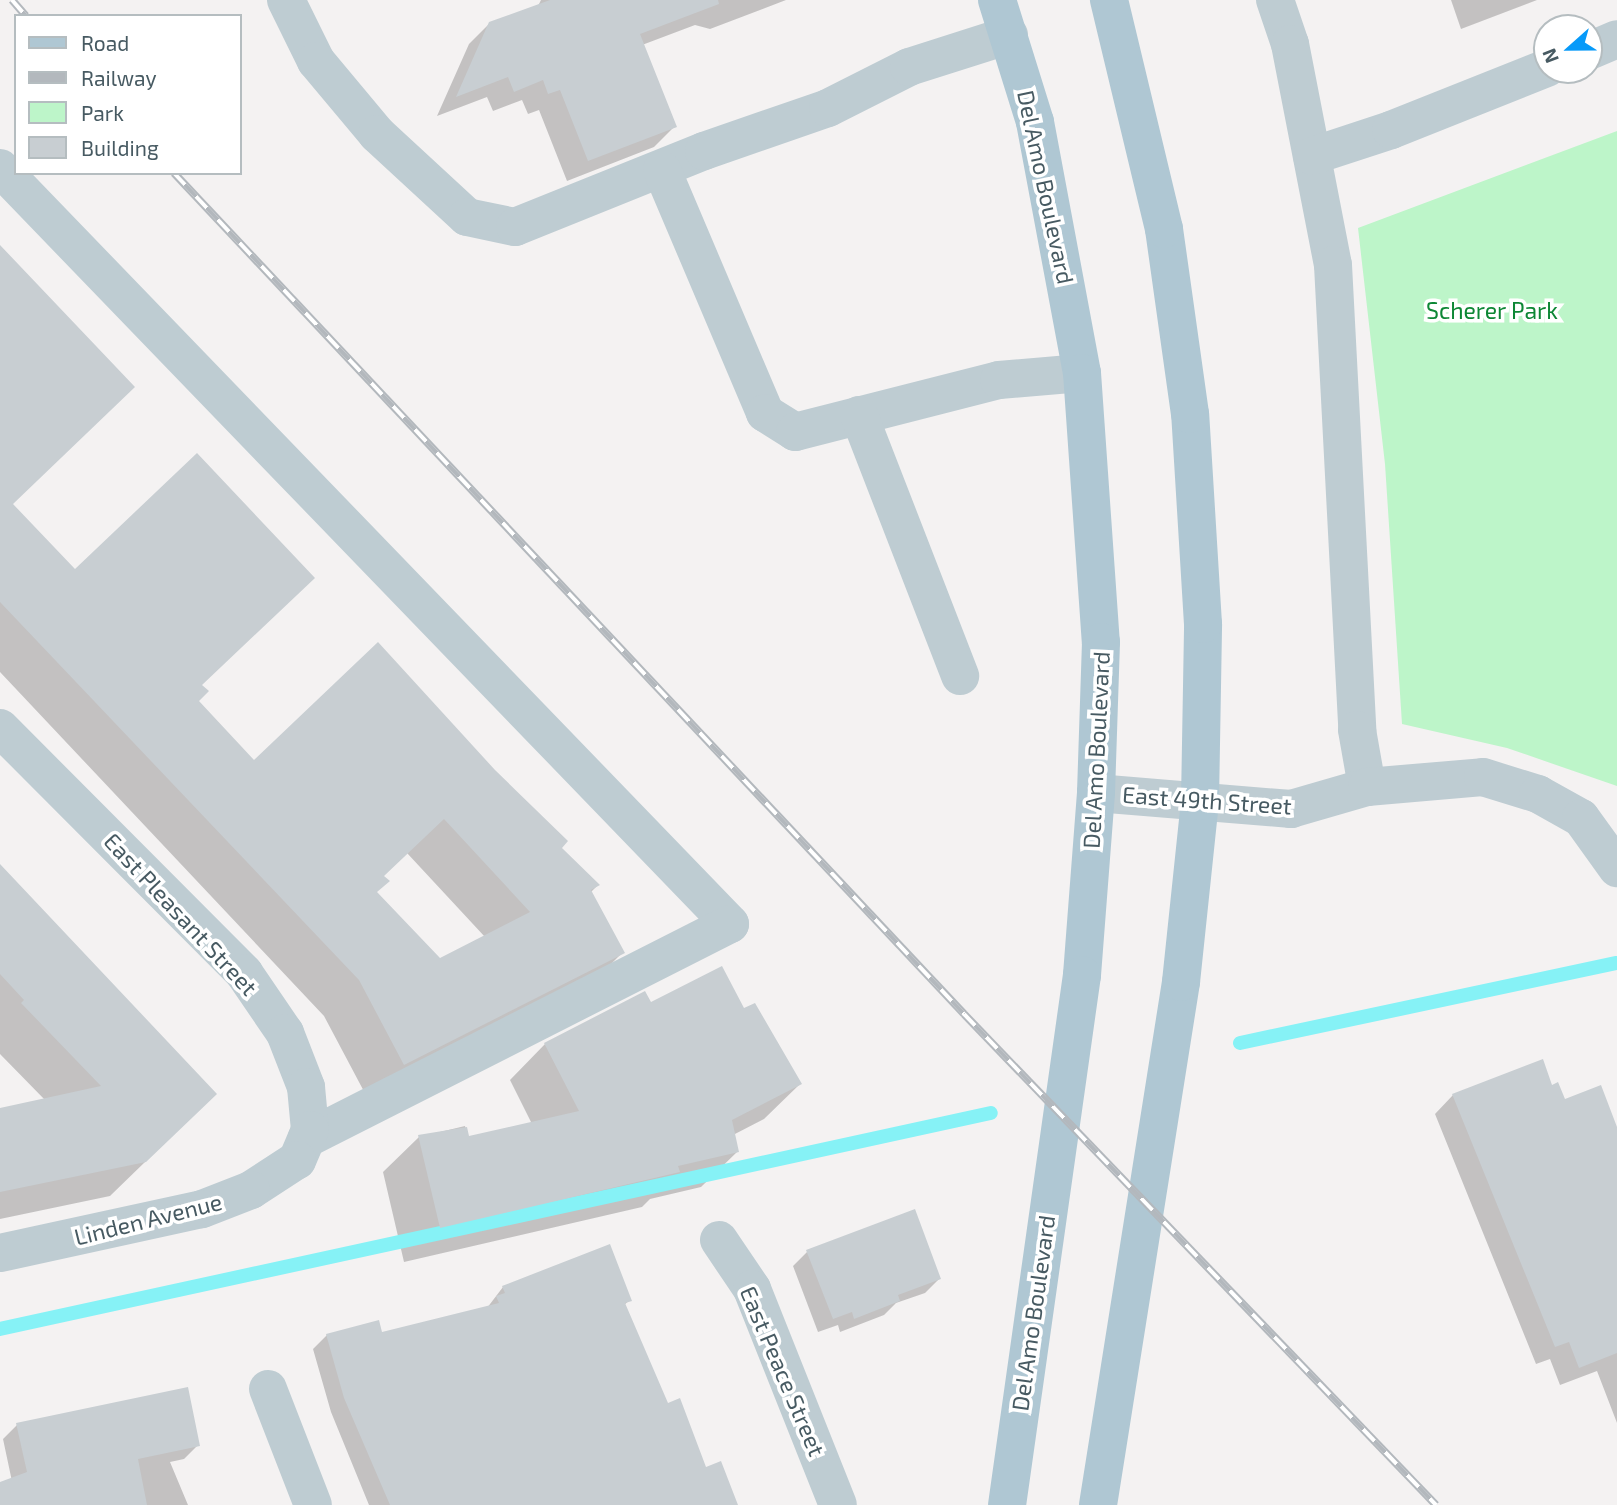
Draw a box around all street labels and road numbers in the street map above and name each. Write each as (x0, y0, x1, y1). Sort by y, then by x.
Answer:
street label: Del Amo Boulevard (1012, 87, 1080, 287)
street label: Del Amo Boulevard (1077, 650, 1115, 850)
street label: East 49th Street (1121, 780, 1293, 820)
street label: East Pleasant Street (99, 827, 263, 1001)
street label: Linden Avenue (71, 1187, 225, 1251)
street label: Del Amo Boulevard (1006, 1213, 1060, 1413)
street label: East Peace Street (735, 1282, 831, 1460)

